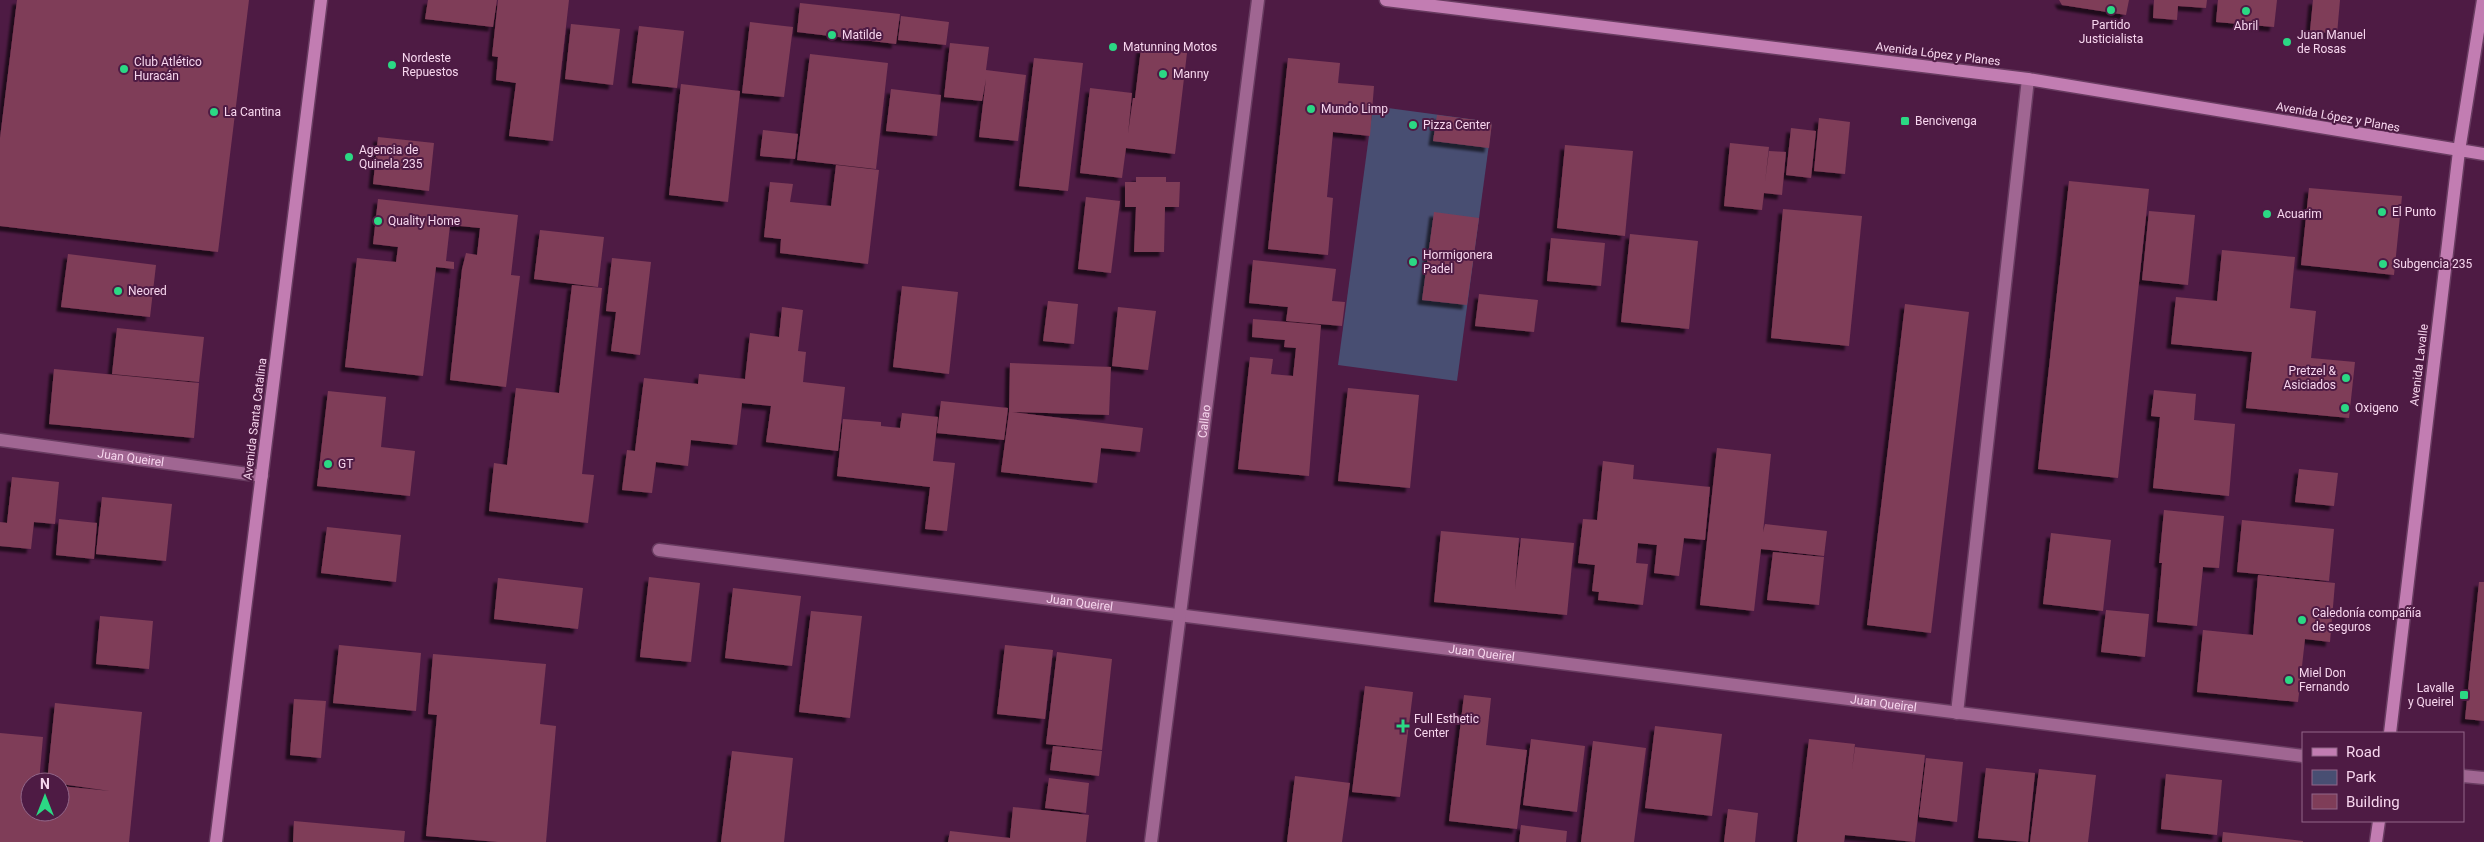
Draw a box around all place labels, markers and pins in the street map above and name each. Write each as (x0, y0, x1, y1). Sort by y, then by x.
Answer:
marker: Partido Justicialista (2105, 4, 2117, 16)
marker: Abril (2240, 5, 2252, 17)
place label: Partido Justicialista (2079, 18, 2143, 46)
place label: Abril (2234, 19, 2258, 33)
place label: Matilde (842, 28, 882, 42)
place label: Juan Manuel de Rosas (2297, 28, 2366, 56)
marker: Matilde (826, 29, 838, 41)
marker: Juan Manuel de Rosas (2281, 36, 2293, 48)
place label: Matunning Motos (1123, 40, 1217, 54)
marker: Matunning Motos (1107, 41, 1119, 53)
place label: Nordeste Repuestos (402, 51, 459, 79)
place label: Club Atlético Huracán (134, 55, 202, 83)
marker: Nordeste Repuestos (386, 59, 398, 71)
marker: Club Atlético Huracán (118, 63, 130, 75)
place label: Manny (1173, 67, 1209, 81)
marker: Manny (1157, 68, 1169, 80)
place label: Mundo Limp (1321, 102, 1388, 116)
marker: Mundo Limp (1305, 103, 1317, 115)
place label: La Cantina (224, 105, 281, 119)
marker: La Cantina (208, 106, 220, 118)
place label: Bencivenga (1915, 114, 1977, 128)
marker: Bencivenga (1899, 115, 1911, 127)
place label: Pizza Center (1423, 118, 1490, 132)
marker: Pizza Center (1407, 119, 1419, 131)
place label: Agencia de Quinela 235 (359, 143, 423, 171)
marker: Agencia de Quinela 235 (343, 151, 355, 163)
place label: El Punto (2392, 205, 2436, 219)
marker: El Punto (2376, 206, 2388, 218)
place label: Acuarim (2277, 207, 2322, 221)
marker: Acuarim (2261, 208, 2273, 220)
place label: Quality Home (388, 214, 460, 228)
marker: Quality Home (372, 215, 384, 227)
place label: Hormigonera Padel (1423, 248, 1493, 276)
marker: Hormigonera Padel (1407, 256, 1419, 268)
place label: Subgencia 235 (2393, 257, 2472, 271)
marker: Subgencia 235 (2377, 258, 2389, 270)
place label: Neored (128, 284, 167, 298)
marker: Neored (112, 285, 124, 297)
place label: Pretzel & Asiciados (2284, 364, 2337, 392)
marker: Pretzel & Asiciados (2340, 372, 2352, 384)
place label: Oxigeno (2355, 401, 2399, 415)
marker: Oxigeno (2339, 402, 2351, 414)
place label: GT (338, 457, 353, 471)
marker: GT (322, 458, 334, 470)
place label: Caledonía compañía de seguros (2312, 606, 2421, 634)
marker: Caledonía compañía de seguros (2296, 614, 2308, 626)
place label: Miel Don Fernando (2299, 666, 2349, 694)
marker: Miel Don Fernando (2283, 674, 2295, 686)
place label: Lavalle y Queirel (2408, 681, 2454, 709)
marker: Lavalle y Queirel (2458, 689, 2470, 701)
place label: Full Esthetic Center (1414, 712, 1479, 740)
marker: Full Esthetic Center (1396, 719, 1410, 733)

